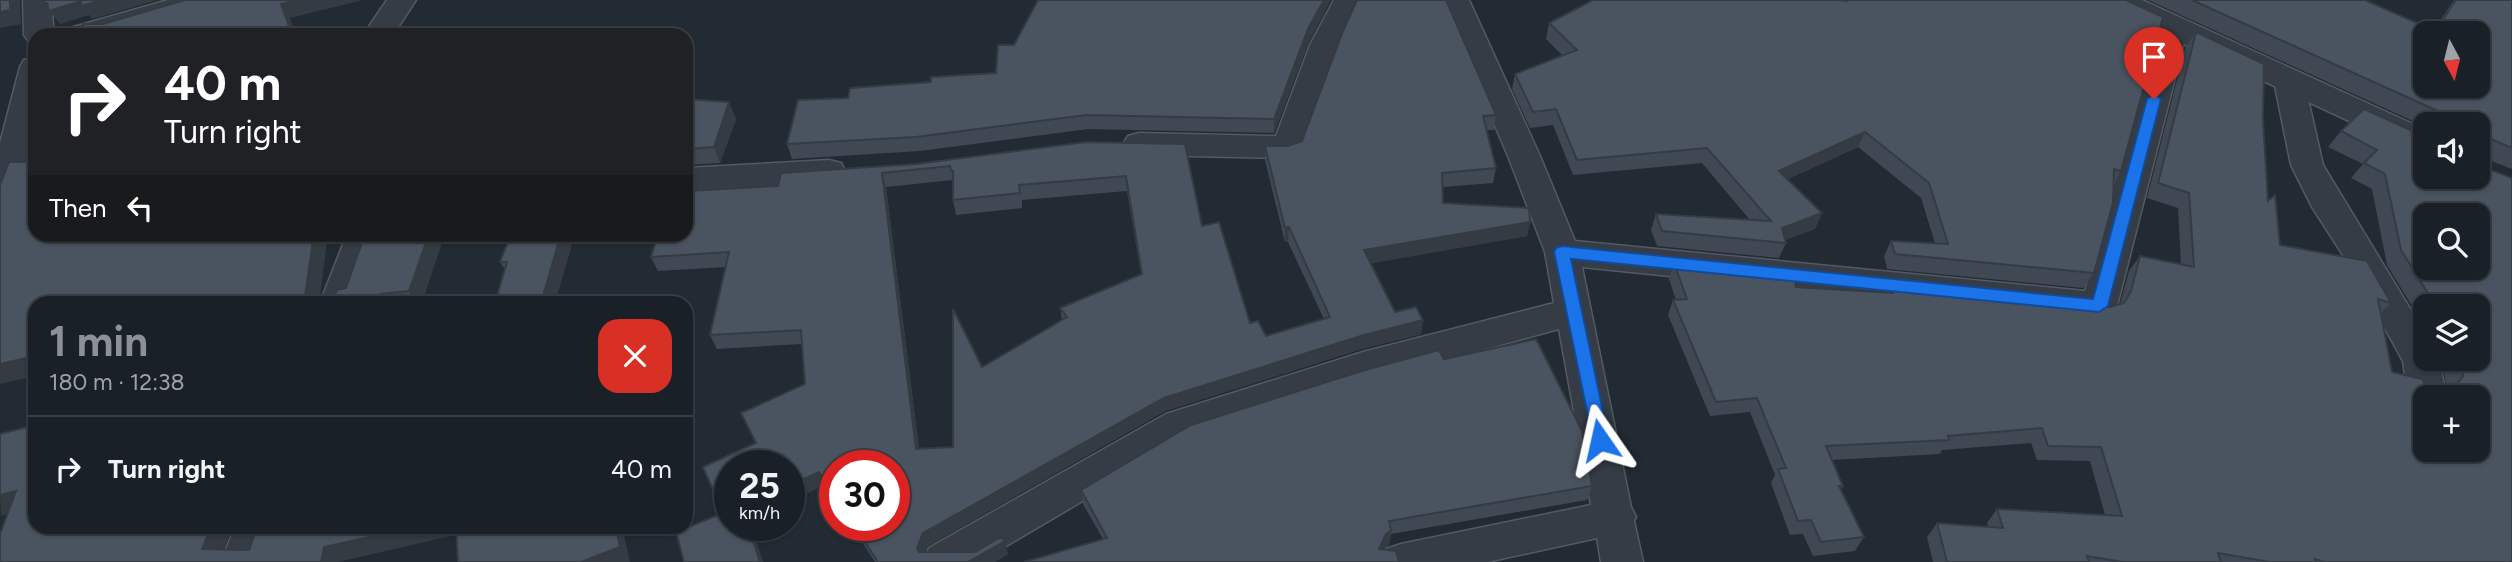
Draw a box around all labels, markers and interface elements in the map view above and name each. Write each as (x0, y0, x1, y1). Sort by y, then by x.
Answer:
north arrow (2413, 21, 2490, 98)
map controls (2413, 21, 2490, 462)
pin (2124, 27, 2184, 99)
icon: arrive (2135, 38, 2173, 76)
text: 40 m (164, 53, 281, 112)
icon: right (49, 56, 140, 147)
button: sound (2413, 112, 2490, 189)
text: Turn right (164, 113, 302, 151)
icon: left (121, 189, 159, 227)
text: Then (49, 192, 107, 224)
button: search (2413, 203, 2490, 280)
button: layers (2413, 294, 2490, 371)
text: 1 min (49, 316, 148, 367)
button: close (598, 319, 672, 393)
text: 180 m · 12:38 (49, 368, 185, 396)
button: + (2413, 385, 2490, 462)
position arrow (1563, 403, 1637, 477)
icon: right (49, 450, 87, 488)
speed limit sign: 30 (819, 450, 910, 541)
text: Turn right (108, 453, 225, 485)
text: 40 m (611, 453, 672, 485)
text: 25 (739, 465, 780, 507)
text: km/h (739, 502, 780, 524)

